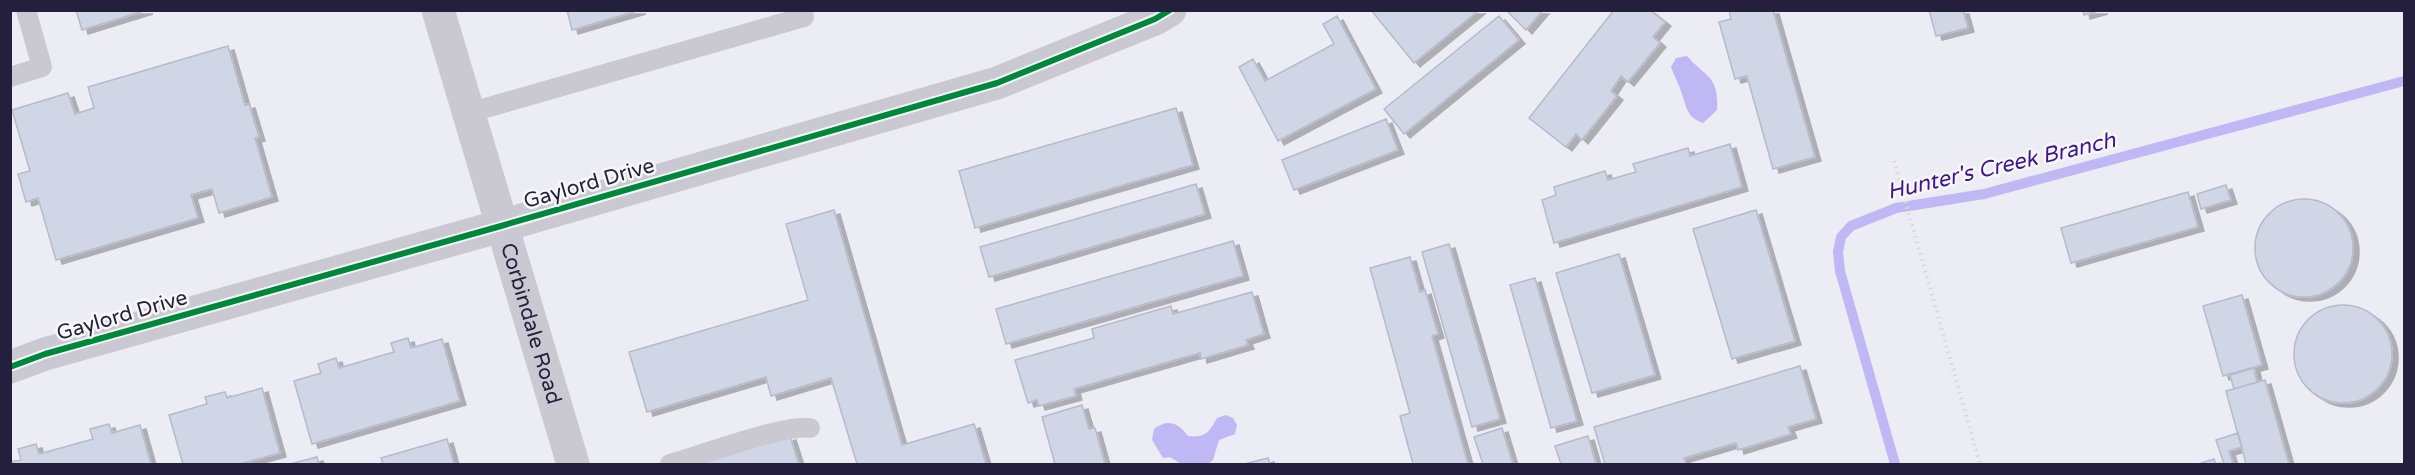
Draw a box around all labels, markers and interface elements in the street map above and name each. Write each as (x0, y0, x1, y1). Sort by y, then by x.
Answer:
water label: Hunter's Creek Branch (1885, 127, 2118, 205)
street label: Gaylord Drive (521, 153, 658, 214)
street label: Corbindale Road (495, 240, 566, 407)
street label: Gaylord Drive (54, 285, 191, 346)

